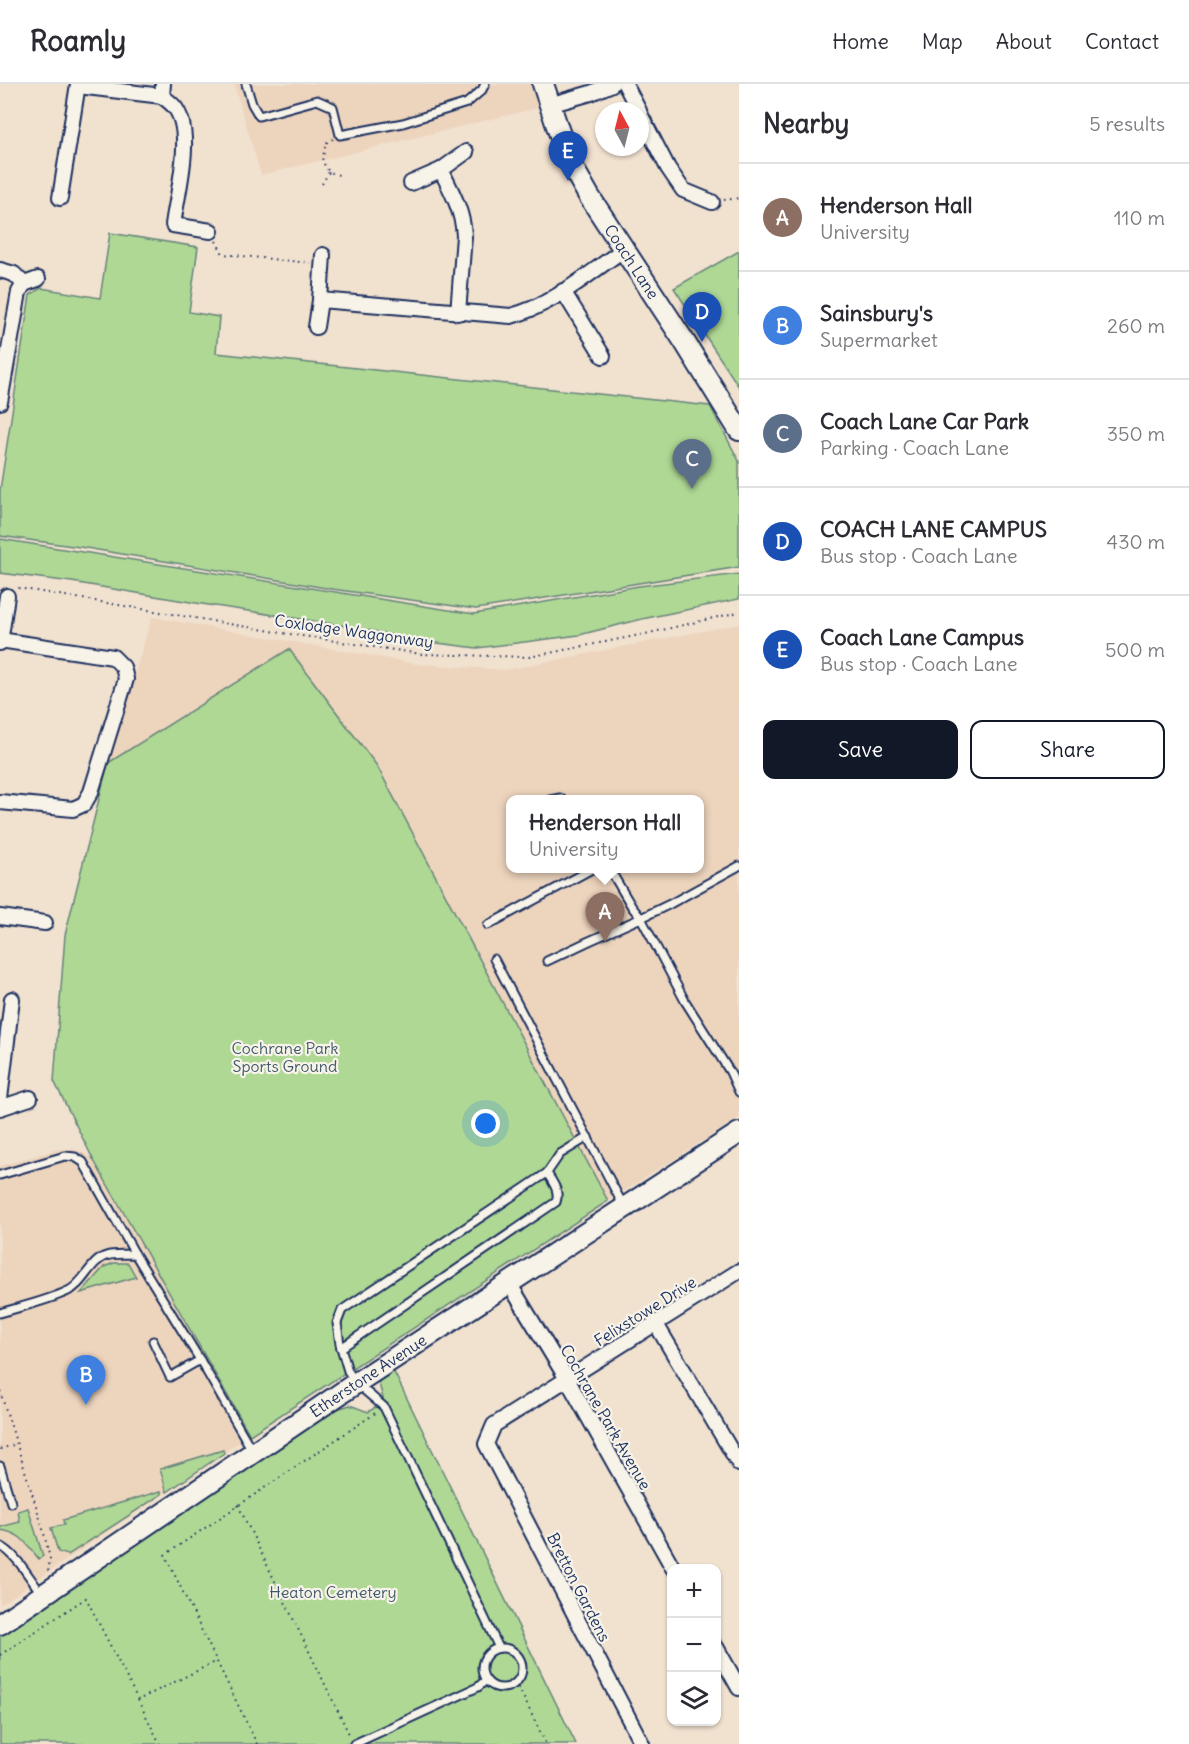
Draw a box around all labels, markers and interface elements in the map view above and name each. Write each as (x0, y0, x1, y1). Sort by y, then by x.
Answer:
text: Roamly (30, 23, 126, 59)
text: Home (832, 28, 889, 55)
text: Map (922, 28, 963, 55)
text: About (996, 28, 1052, 55)
text: Contact (1085, 28, 1159, 55)
north arrow (595, 102, 649, 156)
text: Nearby (763, 107, 849, 140)
text: 5 results (1089, 111, 1165, 136)
pin: E (548, 132, 588, 181)
text: Henderson Hall (820, 191, 972, 219)
text: A (776, 205, 789, 230)
text: 110 m (1114, 205, 1165, 230)
text: University (820, 219, 910, 244)
street label: Coach Lane (600, 220, 664, 303)
pin: D (682, 292, 722, 342)
text: Sainsbury's (820, 299, 933, 327)
text: B (776, 313, 789, 338)
text: 260 m (1107, 313, 1165, 338)
text: Supermarket (820, 327, 938, 352)
text: Coach Lane Car Park (820, 407, 1029, 435)
text: C (776, 421, 789, 446)
text: 350 m (1107, 421, 1165, 446)
text: Parking · Coach Lane (820, 435, 1009, 460)
pin: C (672, 440, 712, 489)
text: COACH LANE CAMPUS (820, 515, 1047, 543)
text: D (775, 529, 790, 554)
text: 430 m (1107, 529, 1165, 554)
text: Bus stop · Coach Lane (820, 543, 1018, 568)
street label: Coxlodge Waggonway (273, 610, 435, 652)
text: Coach Lane Campus (820, 623, 1024, 651)
text: E (777, 637, 788, 662)
text: 500 m (1105, 637, 1165, 662)
text: Bus stop · Coach Lane (820, 651, 1018, 676)
button: Save (763, 720, 958, 779)
button: Share (970, 720, 1165, 779)
popup (506, 795, 704, 873)
text: Henderson Hall (529, 808, 681, 836)
text: University (529, 836, 619, 861)
pin: A (586, 892, 624, 942)
park label: Cochrane Park Sports Ground (232, 1038, 338, 1076)
your location (471, 1109, 500, 1138)
street label: Felixstowe Drive (590, 1272, 700, 1350)
street label: Etherstone Avenue (306, 1330, 430, 1422)
street label: Cochrane Park Avenue (556, 1341, 656, 1493)
pin: B (66, 1356, 106, 1405)
street label: Bretton Gardens (543, 1529, 615, 1645)
map controls (667, 1564, 721, 1726)
button: + (667, 1564, 721, 1618)
park label: Heaton Cemetery (269, 1582, 397, 1602)
button: − (667, 1618, 721, 1672)
button: layers (667, 1672, 721, 1726)

